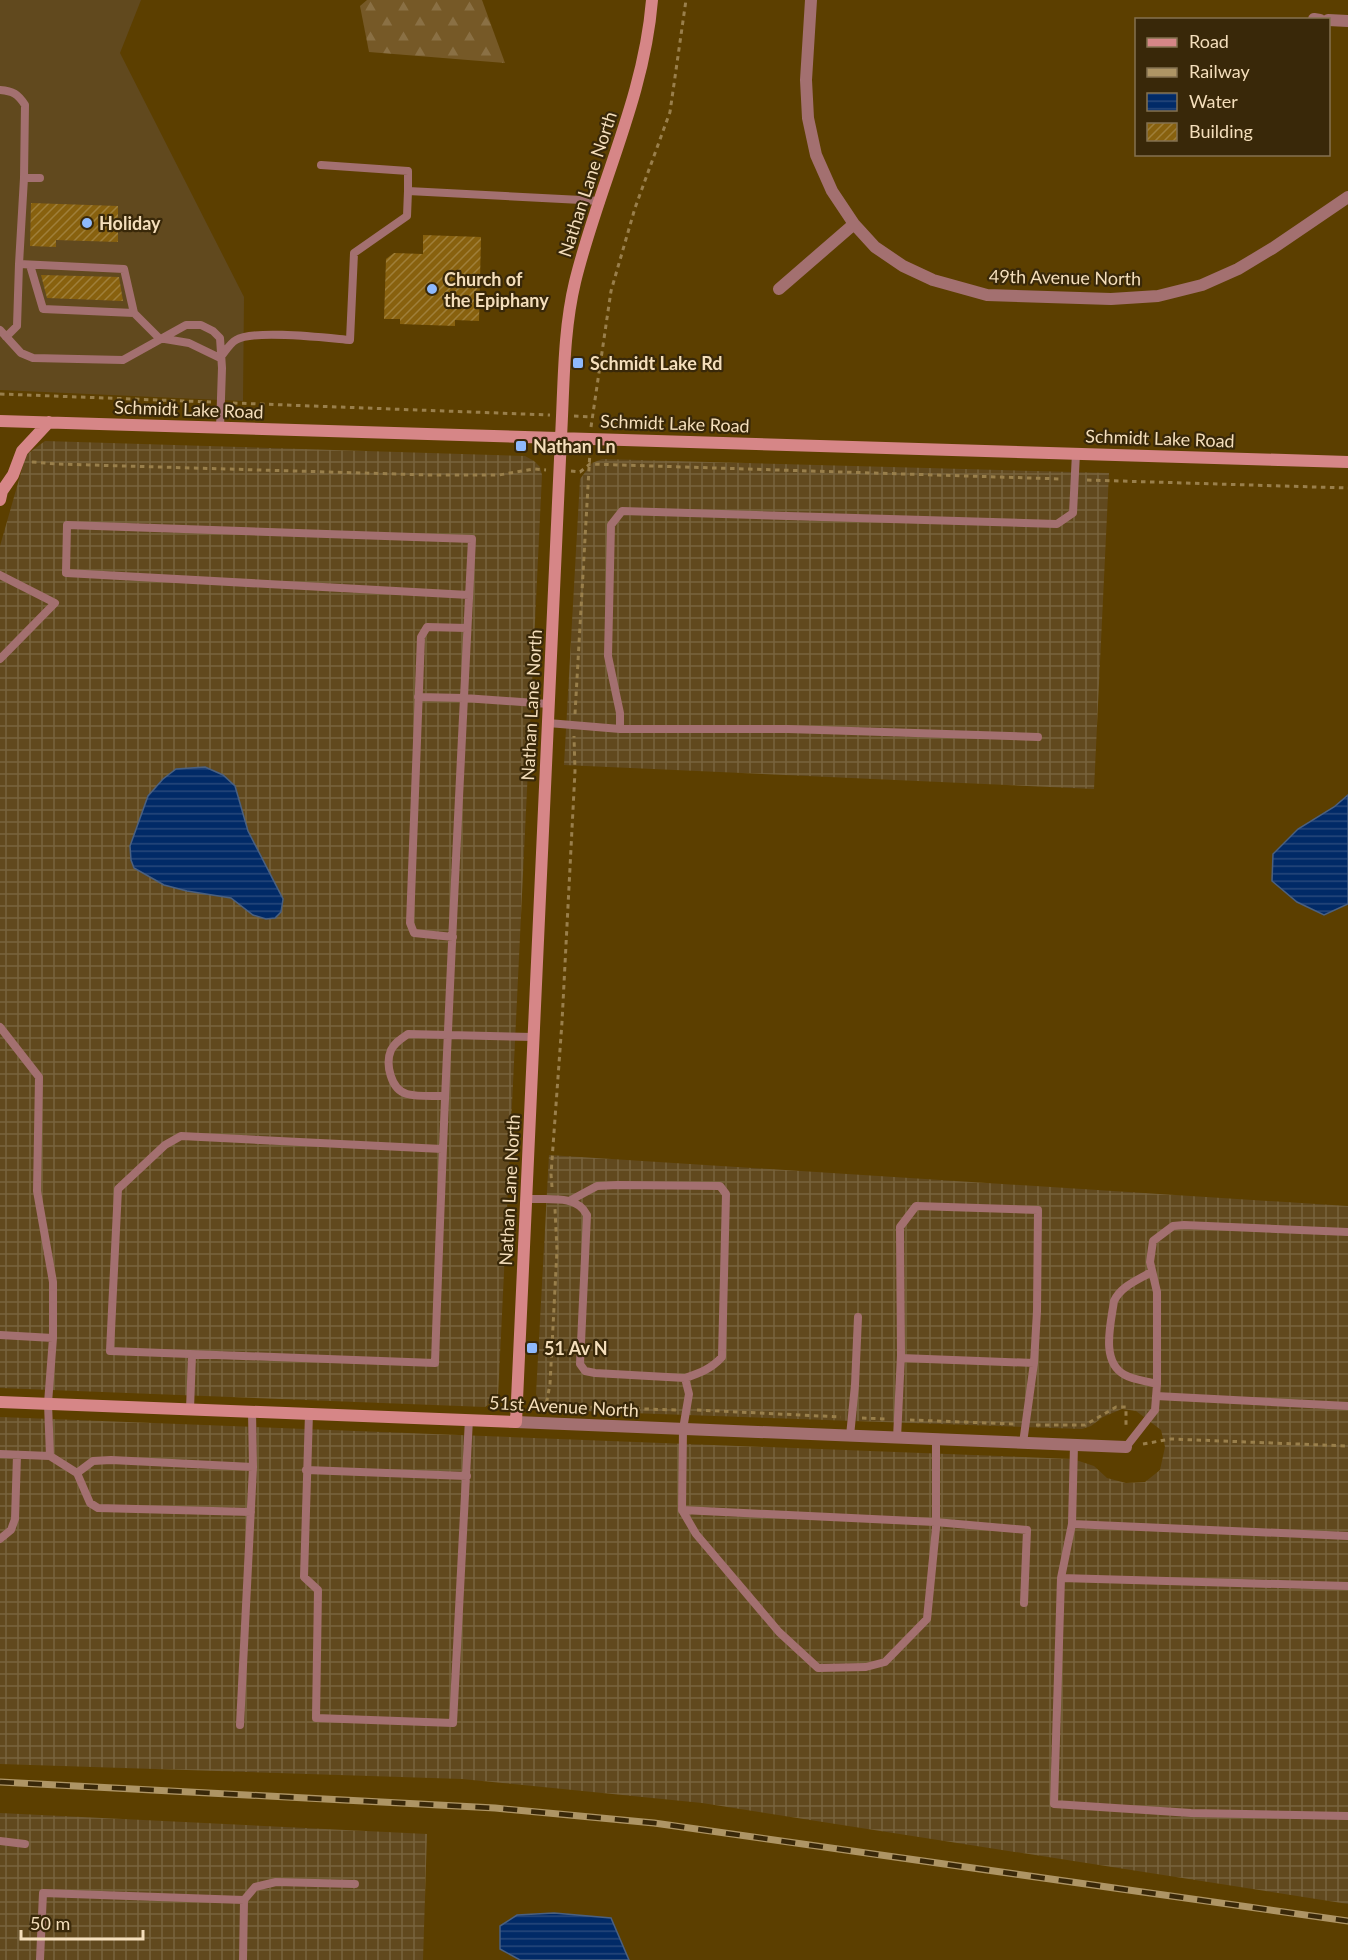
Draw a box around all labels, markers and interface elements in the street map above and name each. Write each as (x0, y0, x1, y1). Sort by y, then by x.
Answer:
legend (1135, 18, 1330, 156)
text: Road (1189, 30, 1229, 52)
text: Railway (1189, 60, 1250, 82)
text: Water (1189, 90, 1238, 112)
street label: Nathan Lane North (553, 109, 621, 259)
text: Building (1189, 120, 1253, 142)
place label: Holiday (99, 212, 161, 234)
marker: Holiday (80, 216, 94, 230)
street label: 49th Avenue North (989, 265, 1141, 289)
place label: Church of the Epiphany (444, 268, 549, 311)
marker: Church of the Epiphany (425, 282, 439, 296)
place label: Schmidt Lake Rd (590, 352, 723, 374)
marker: Schmidt Lake Rd (571, 356, 585, 370)
street label: Schmidt Lake Road (114, 395, 264, 423)
street label: Schmidt Lake Road (600, 409, 750, 437)
street label: Schmidt Lake Road (1085, 424, 1235, 452)
place label: Nathan Ln (533, 435, 616, 457)
marker: Nathan Ln (514, 439, 528, 453)
street label: Nathan Lane North (516, 629, 546, 781)
street label: Nathan Lane North (494, 1114, 524, 1266)
place label: 51 Av N (544, 1337, 608, 1359)
marker: 51 Av N (525, 1341, 539, 1355)
street label: 51st Avenue North (488, 1391, 640, 1421)
scale bar (21, 1903, 142, 1941)
text: 50 m (30, 1912, 70, 1934)

